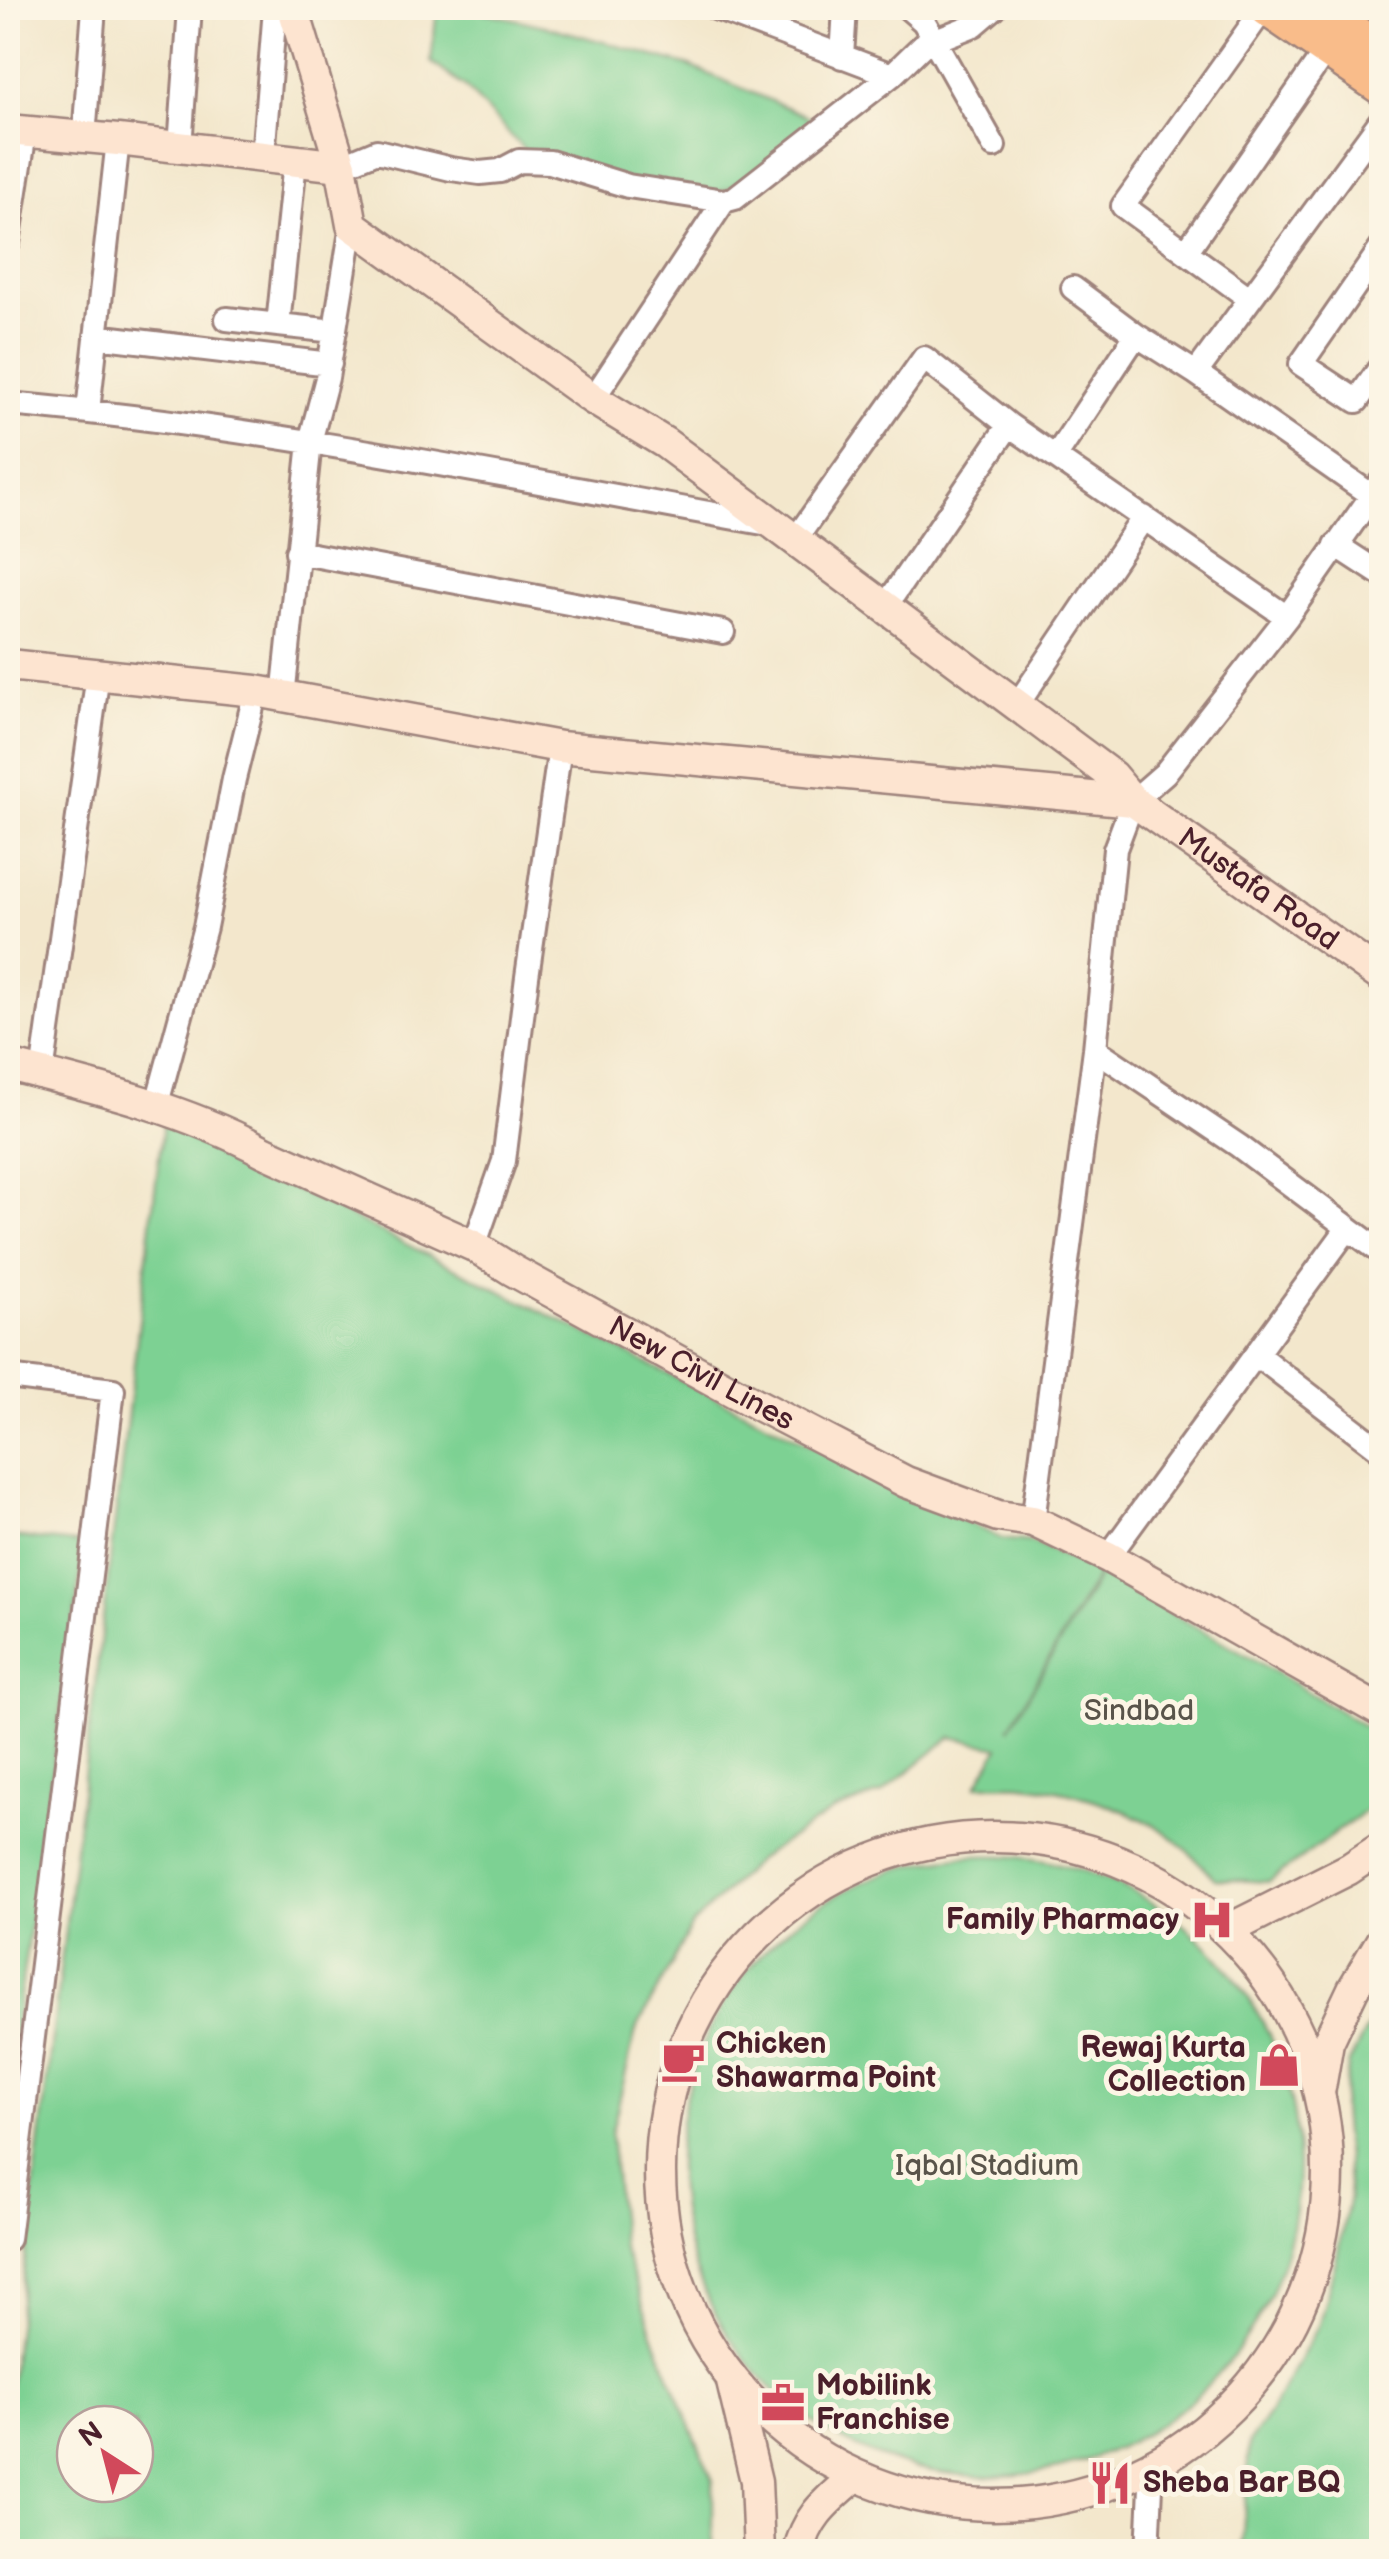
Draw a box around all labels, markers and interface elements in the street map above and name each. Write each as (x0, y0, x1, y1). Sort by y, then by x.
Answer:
street label: Mustafa Road (1171, 820, 1345, 959)
street label: New Civil Lines (602, 1308, 800, 1439)
park label: Sindbad (1084, 1693, 1194, 1729)
hospital icon: Family Pharmacy (1188, 1896, 1236, 1944)
place label: Family Pharmacy (946, 1902, 1179, 1938)
place label: Chicken Shawarma Point (716, 2026, 936, 2096)
place label: Rewaj Kurta Collection (1080, 2030, 1246, 2100)
cafe icon: Chicken Shawarma Point (659, 2037, 707, 2085)
shop icon: Rewaj Kurta Collection (1255, 2041, 1303, 2089)
park label: Iqbal Stadium (895, 2148, 1079, 2184)
place label: Mobilink Franchise (816, 2368, 950, 2438)
office icon: Mobilink Franchise (759, 2379, 807, 2427)
north arrow (55, 2404, 155, 2504)
text: N (73, 2415, 109, 2455)
restaurant icon: Sheba Bar BQ (1086, 2459, 1134, 2507)
place label: Sheba Bar BQ (1143, 2465, 1340, 2501)

